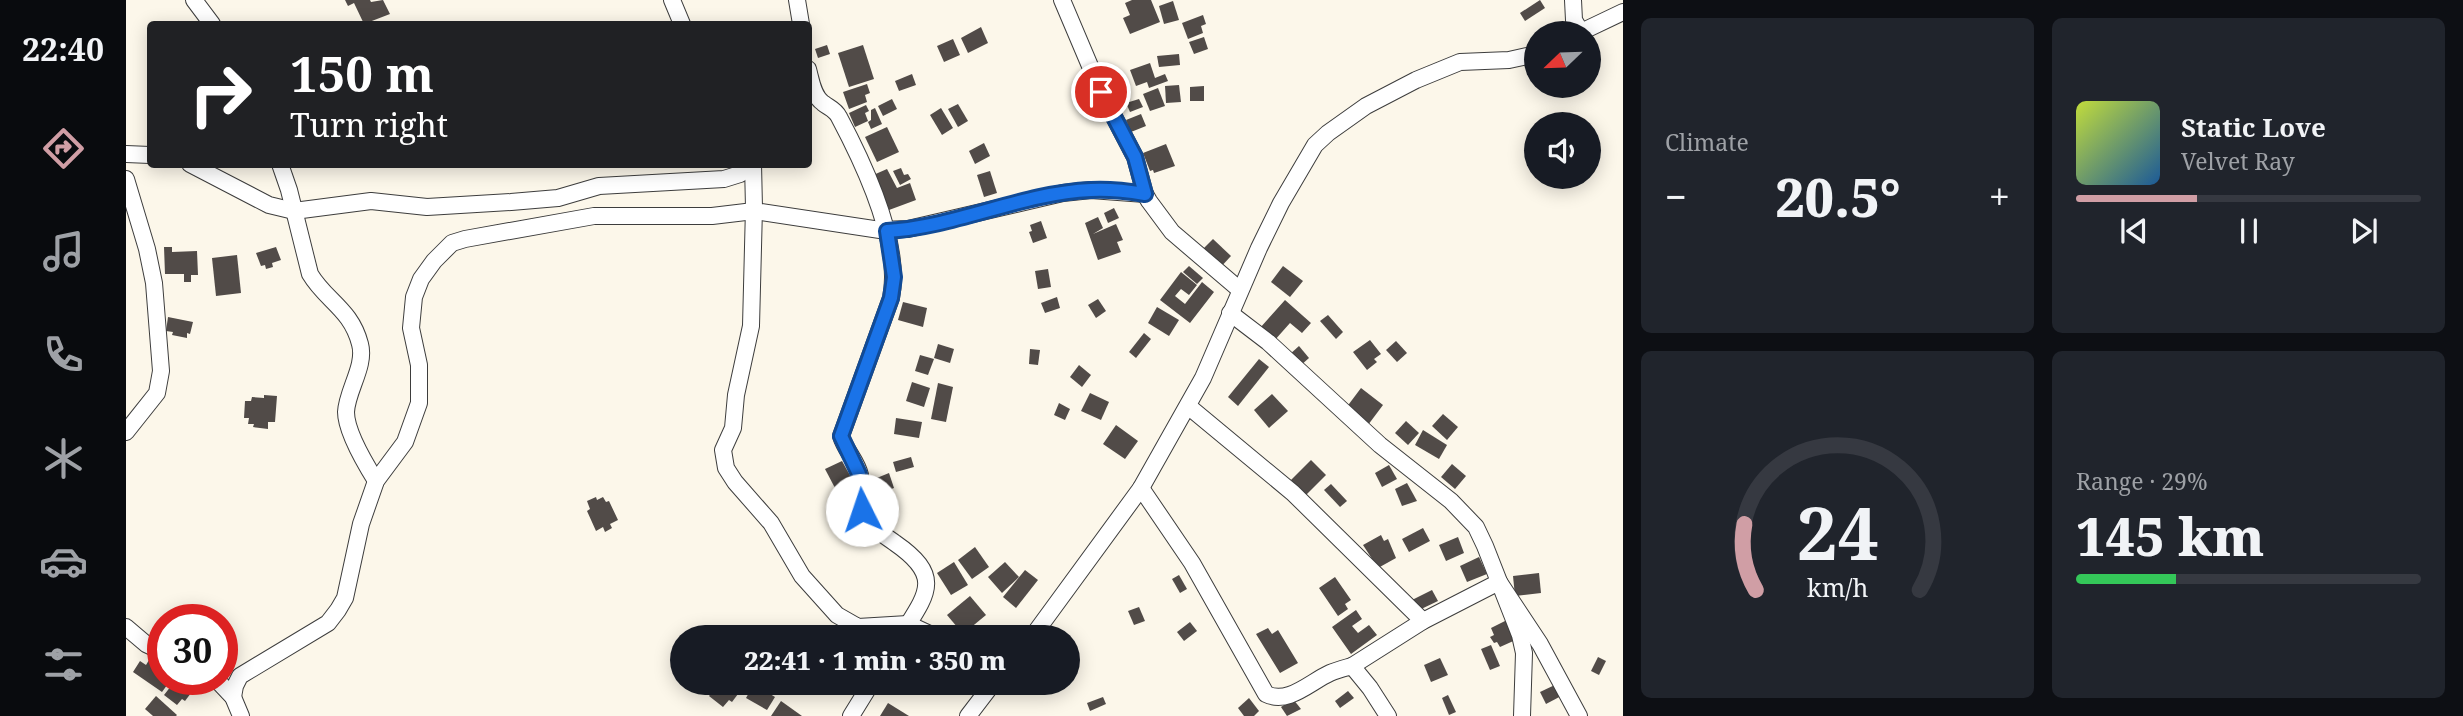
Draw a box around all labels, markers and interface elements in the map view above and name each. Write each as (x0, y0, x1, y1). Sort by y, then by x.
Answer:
north arrow (1524, 21, 1601, 98)
map controls (1524, 21, 1601, 189)
text: 22:40 (22, 27, 104, 70)
text: 150 m (290, 40, 434, 106)
icon: right (175, 49, 266, 140)
pin (1071, 62, 1131, 122)
icon: arrive (1082, 73, 1120, 111)
text: Turn right (290, 103, 448, 146)
text: Static Love (2181, 109, 2326, 145)
button: sound (1524, 112, 1601, 189)
icon: directions (39, 124, 88, 173)
text: Climate (1665, 126, 1749, 158)
text: Velvet Ray (2181, 145, 2295, 177)
text: 20.5° (1775, 161, 1901, 232)
text: − (1665, 170, 1687, 222)
text: + (1989, 170, 2010, 222)
icon: previous (2115, 212, 2153, 250)
icon: pause (2230, 212, 2268, 250)
icon: next (2345, 212, 2383, 250)
icon: music (39, 227, 88, 276)
icon: phone (39, 330, 88, 379)
icon: climate (39, 434, 88, 483)
text: Range · 29% (2076, 465, 2208, 497)
position arrow (825, 473, 899, 547)
text: 24 (1796, 483, 1879, 582)
text: 145 km (2076, 500, 2264, 571)
icon: car (39, 537, 88, 586)
text: km/h (1807, 570, 1868, 604)
speed limit sign: 30 (147, 604, 238, 695)
icon: filters (39, 640, 88, 689)
text: 22:41 · 1 min · 350 m (744, 642, 1006, 678)

